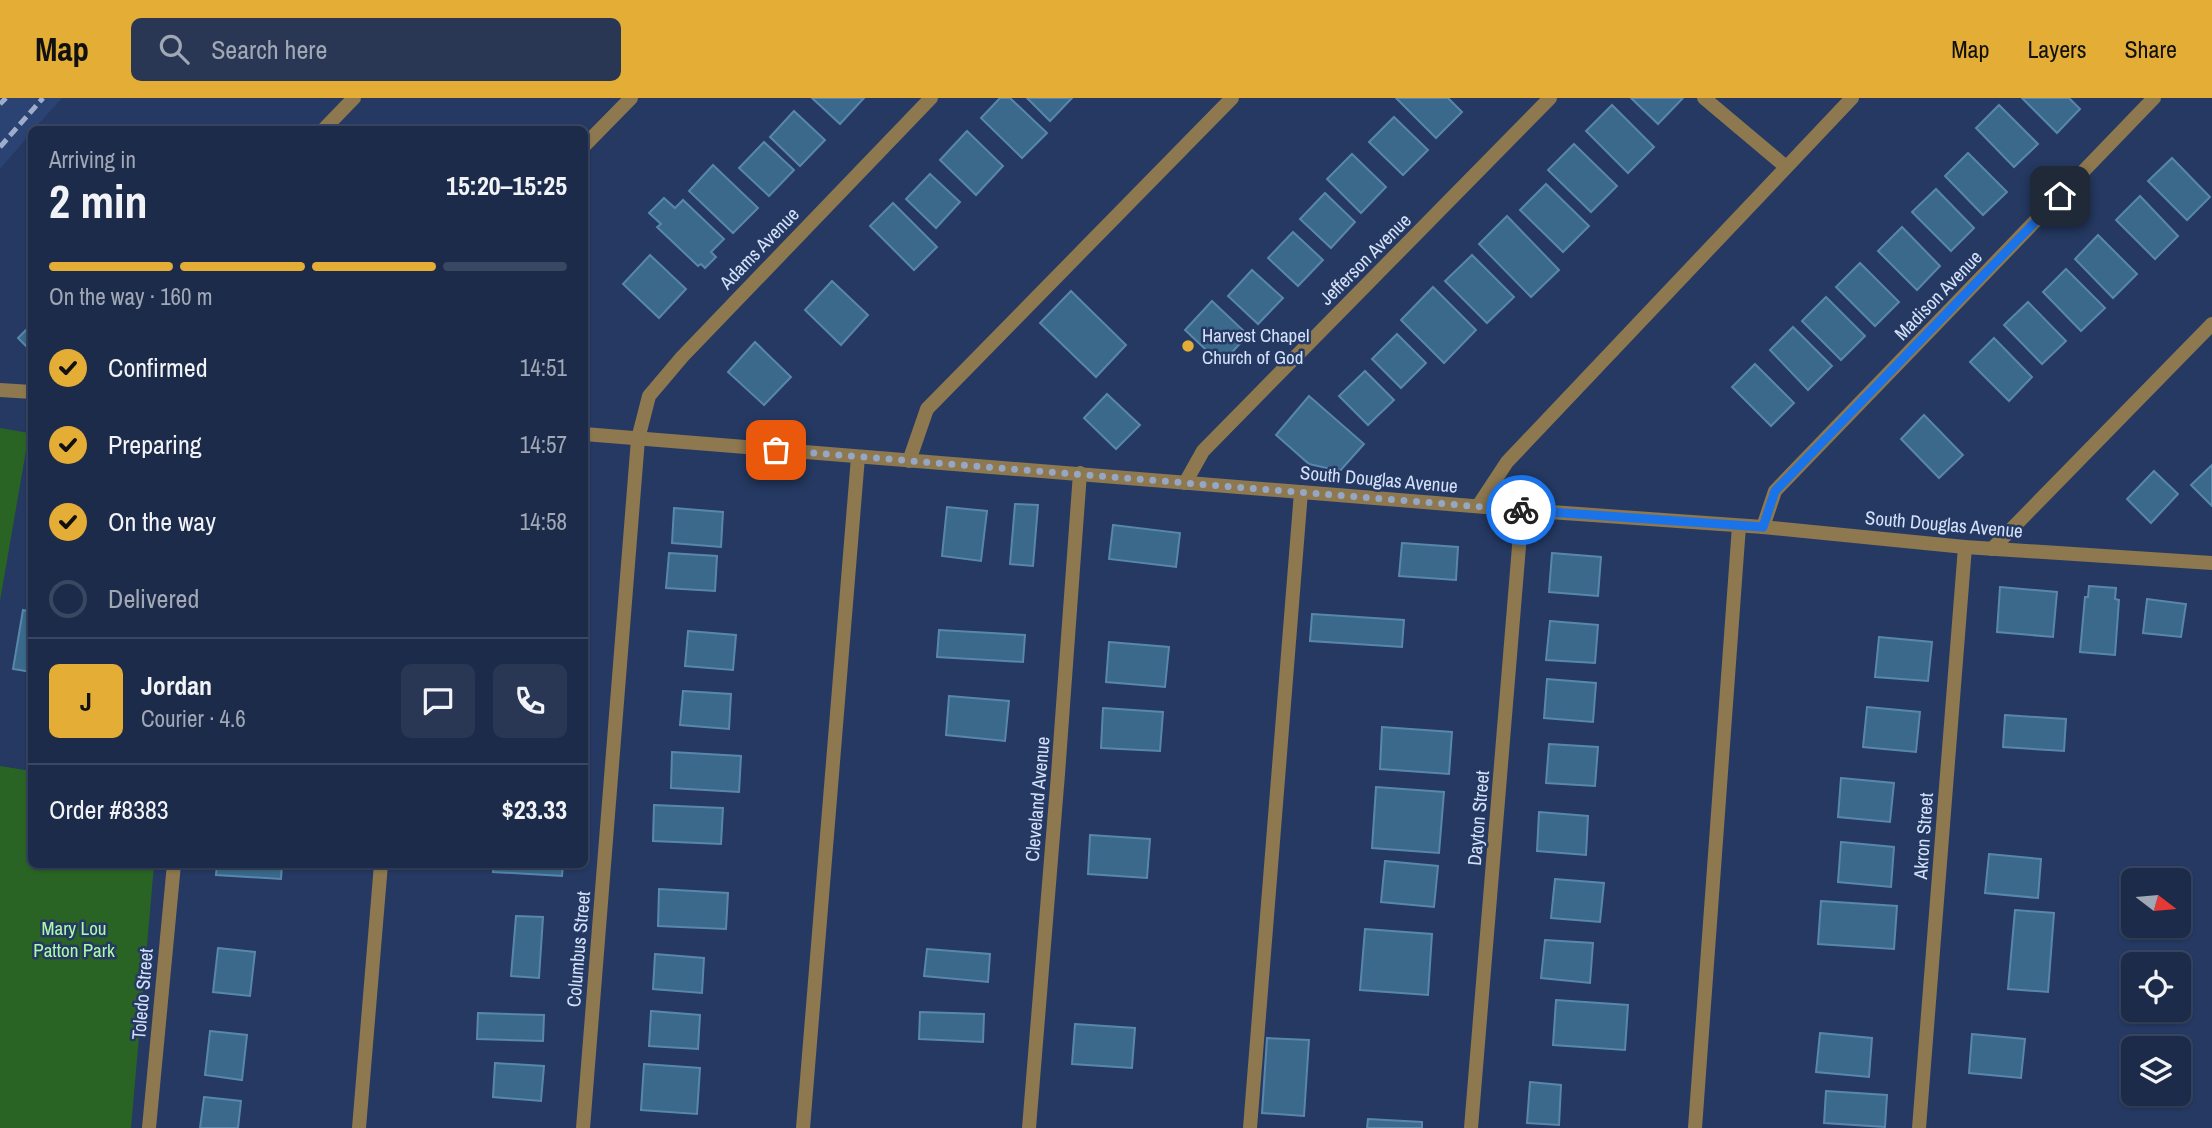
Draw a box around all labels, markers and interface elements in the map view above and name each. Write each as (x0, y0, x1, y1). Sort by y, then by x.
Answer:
search box (131, 18, 621, 81)
text: Map (35, 27, 89, 71)
icon: search (155, 30, 193, 68)
text: Search here (211, 32, 327, 67)
text: Map (1951, 33, 1989, 65)
text: Layers (2027, 33, 2086, 65)
text: Share (2124, 33, 2177, 65)
text: Arriving in (49, 144, 136, 175)
pin (2030, 166, 2090, 226)
text: 15:20–15:25 (446, 168, 567, 203)
text: 2 min (49, 170, 148, 232)
icon: home (2041, 177, 2079, 215)
street label: Adams Avenue (713, 201, 805, 295)
street label: Jefferson Avenue (1313, 207, 1417, 311)
street label: Madison Avenue (1888, 244, 1988, 346)
text: On the way · 160 m (49, 281, 213, 312)
place label: Harvest Chapel Church of God (1202, 322, 1309, 370)
marker: Harvest Chapel Church of God (1180, 338, 1196, 354)
icon: check (49, 349, 87, 387)
text: Confirmed (108, 350, 208, 385)
text: 14:51 (520, 352, 567, 383)
pin (746, 420, 806, 480)
icon: check (49, 426, 87, 464)
text: Preparing (108, 427, 202, 462)
text: 14:57 (520, 429, 567, 460)
icon: bag (757, 431, 795, 469)
street label: South Douglas Avenue (1299, 459, 1459, 499)
courier (1486, 475, 1556, 545)
icon: bike (1502, 491, 1540, 529)
icon: check (49, 503, 87, 541)
text: On the way (108, 504, 216, 539)
street label: South Douglas Avenue (1864, 504, 2024, 544)
text: 14:58 (520, 506, 567, 537)
text: Delivered (108, 581, 199, 616)
button: chat (401, 664, 475, 738)
button: phone (493, 664, 567, 738)
text: Jordan (141, 668, 212, 703)
text: J (80, 684, 92, 719)
text: Courier · 4.6 (141, 703, 246, 734)
street label: Cleveland Avenue (1019, 735, 1055, 863)
street label: Dayton Street (1461, 769, 1495, 867)
street label: Akron Street (1907, 791, 1939, 881)
text: Order #8383 (49, 792, 169, 827)
text: $23.33 (502, 792, 567, 827)
north arrow (2121, 868, 2191, 938)
map controls (2121, 868, 2191, 1106)
street label: Columbus Street (560, 889, 596, 1008)
park label: Mary Lou Patton Park (33, 915, 115, 963)
street label: Toledo Street (125, 946, 159, 1041)
button: locate (2121, 952, 2191, 1022)
button: layers (2121, 1036, 2191, 1106)

